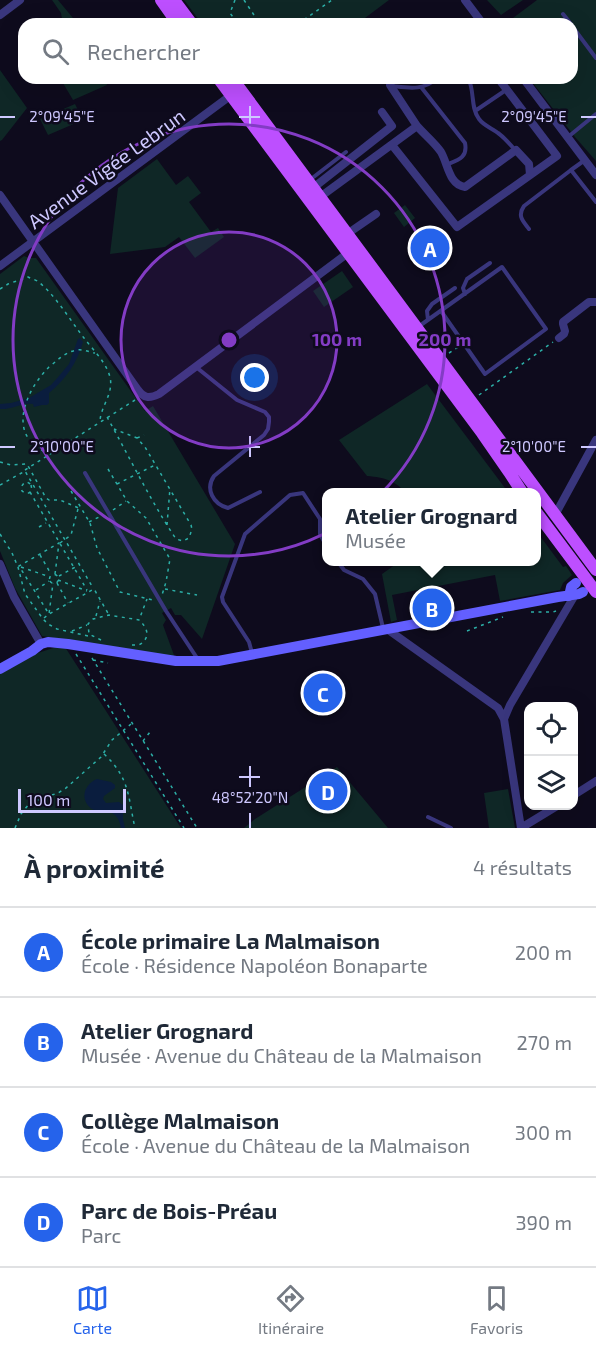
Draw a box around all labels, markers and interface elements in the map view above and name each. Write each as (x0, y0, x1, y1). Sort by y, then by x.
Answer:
search box (18, 18, 578, 84)
icon: search (39, 35, 72, 68)
text: Rechercher (87, 38, 200, 64)
street label: Avenue Vigée Lebrun (23, 103, 189, 233)
text: 2°09'45"E (29, 107, 95, 125)
text: 2°09'45"E (501, 107, 567, 125)
pin: A (410, 226, 450, 270)
text: 100 m (312, 328, 362, 350)
text: 200 m (419, 328, 471, 350)
centre of rings (219, 330, 239, 350)
your location (240, 363, 269, 392)
text: 2°10'00"E (30, 437, 94, 455)
text: 2°10'00"E (502, 437, 566, 455)
popup (322, 488, 541, 566)
text: Atelier Grognard (345, 502, 518, 528)
text: Musée (345, 528, 406, 552)
pin: B (412, 586, 452, 630)
pin: C (304, 670, 342, 716)
map controls (524, 702, 578, 810)
button: locate (524, 702, 578, 756)
button: layers (524, 756, 578, 810)
pin: D (308, 768, 348, 814)
scale bar (18, 786, 126, 814)
text: 48°52'20"N (212, 788, 288, 806)
text: 100 m (27, 790, 70, 809)
text: À proximité (24, 852, 165, 883)
text: 4 résultats (473, 855, 572, 879)
text: École primaire La Malmaison (81, 927, 380, 953)
text: A (37, 940, 50, 964)
text: 200 m (515, 940, 572, 964)
text: École · Résidence Napoléon Bonaparte (81, 953, 428, 977)
text: Atelier Grognard (81, 1017, 253, 1043)
text: B (37, 1030, 50, 1054)
text: 270 m (516, 1030, 572, 1054)
text: Musée · Avenue du Château de la Malmaison (81, 1043, 482, 1067)
text: Collège Malmaison (81, 1107, 279, 1133)
text: C (38, 1120, 49, 1144)
text: 300 m (515, 1120, 572, 1144)
text: École · Avenue du Château de la Malmaison (81, 1133, 470, 1157)
text: Parc de Bois-Préau (81, 1197, 277, 1223)
text: D (37, 1210, 50, 1234)
text: 390 m (515, 1210, 572, 1234)
text: Parc (81, 1223, 121, 1247)
tab: Carte (73, 1282, 112, 1337)
tab: Itinéraire (258, 1282, 324, 1337)
tab: Favoris (470, 1282, 523, 1337)

